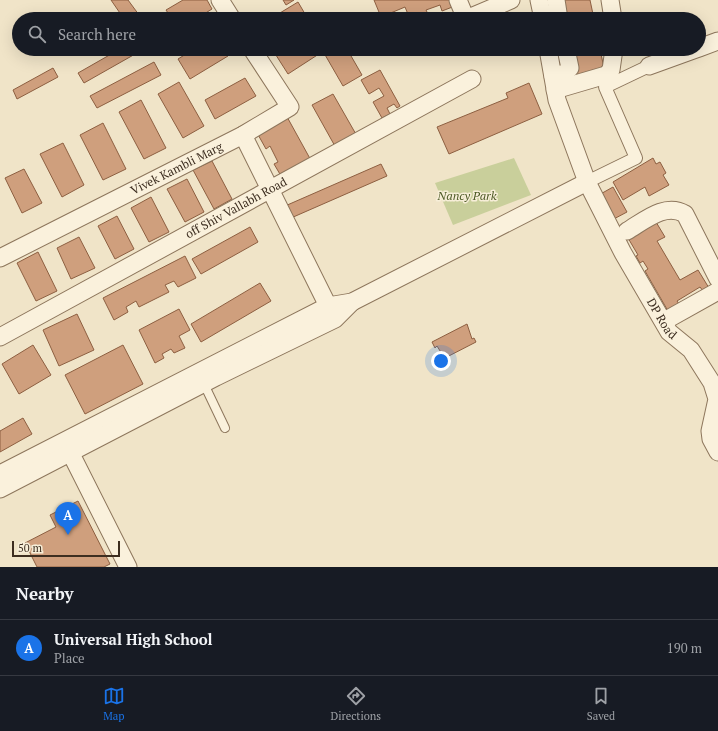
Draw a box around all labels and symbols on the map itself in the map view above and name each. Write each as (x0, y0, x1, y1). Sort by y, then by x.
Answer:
street label: Vivek Kambli Marg (128, 138, 226, 198)
street label: off Shiv Vallabh Road (182, 174, 289, 241)
park label: Nancy Park (437, 188, 497, 203)
street label: DP Road (644, 295, 680, 342)
your location (431, 351, 451, 371)
pin: A (55, 502, 81, 535)
scale bar (12, 539, 120, 558)

